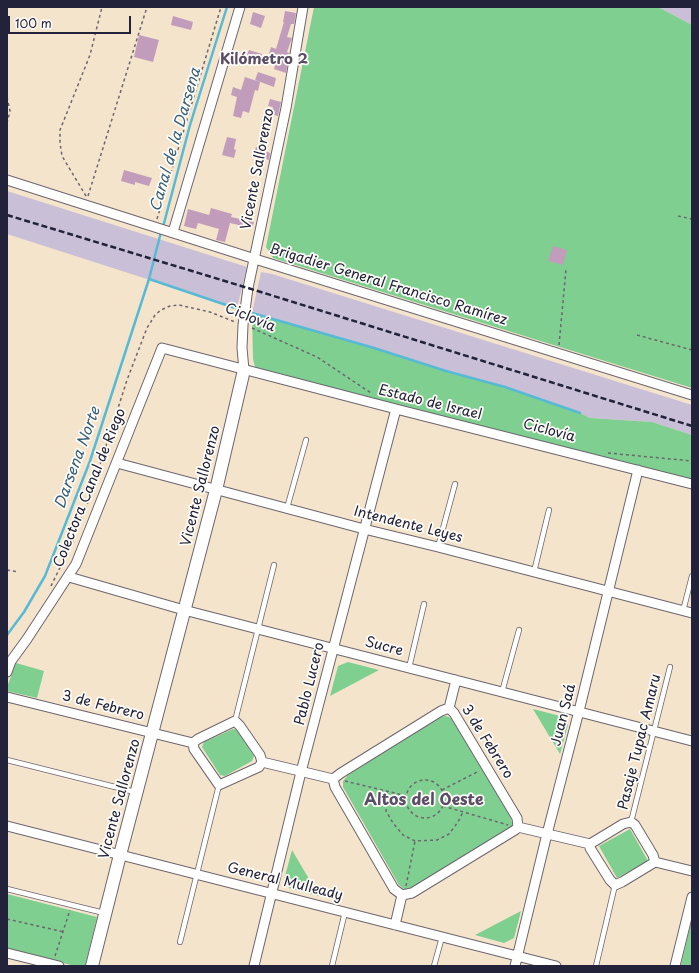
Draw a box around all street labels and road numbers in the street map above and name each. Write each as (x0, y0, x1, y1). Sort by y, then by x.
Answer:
street label: Vicente Sallorenzo (238, 107, 278, 231)
street label: Brigadier General Francisco Ramírez (267, 241, 509, 329)
street label: Ciclovía (222, 300, 278, 336)
street label: Estado de Israel (377, 382, 483, 424)
street label: Colectora Canal de Riego (50, 406, 130, 570)
street label: Ciclovía (521, 416, 577, 446)
street label: Vicente Sallorenzo (178, 424, 224, 548)
street label: Intendente Leyes (352, 503, 464, 547)
street label: Sucre (363, 634, 405, 660)
street label: Pablo Lucero (292, 641, 328, 727)
street label: Pasaje Tupac Amaru (615, 672, 665, 812)
street label: Juan Saá (548, 682, 580, 748)
street label: 3 de Febrero (60, 688, 146, 724)
street label: 3 de Febrero (458, 702, 516, 782)
street label: Vicente Sallorenzo (96, 737, 144, 861)
street label: General Mulleady (225, 860, 345, 904)

